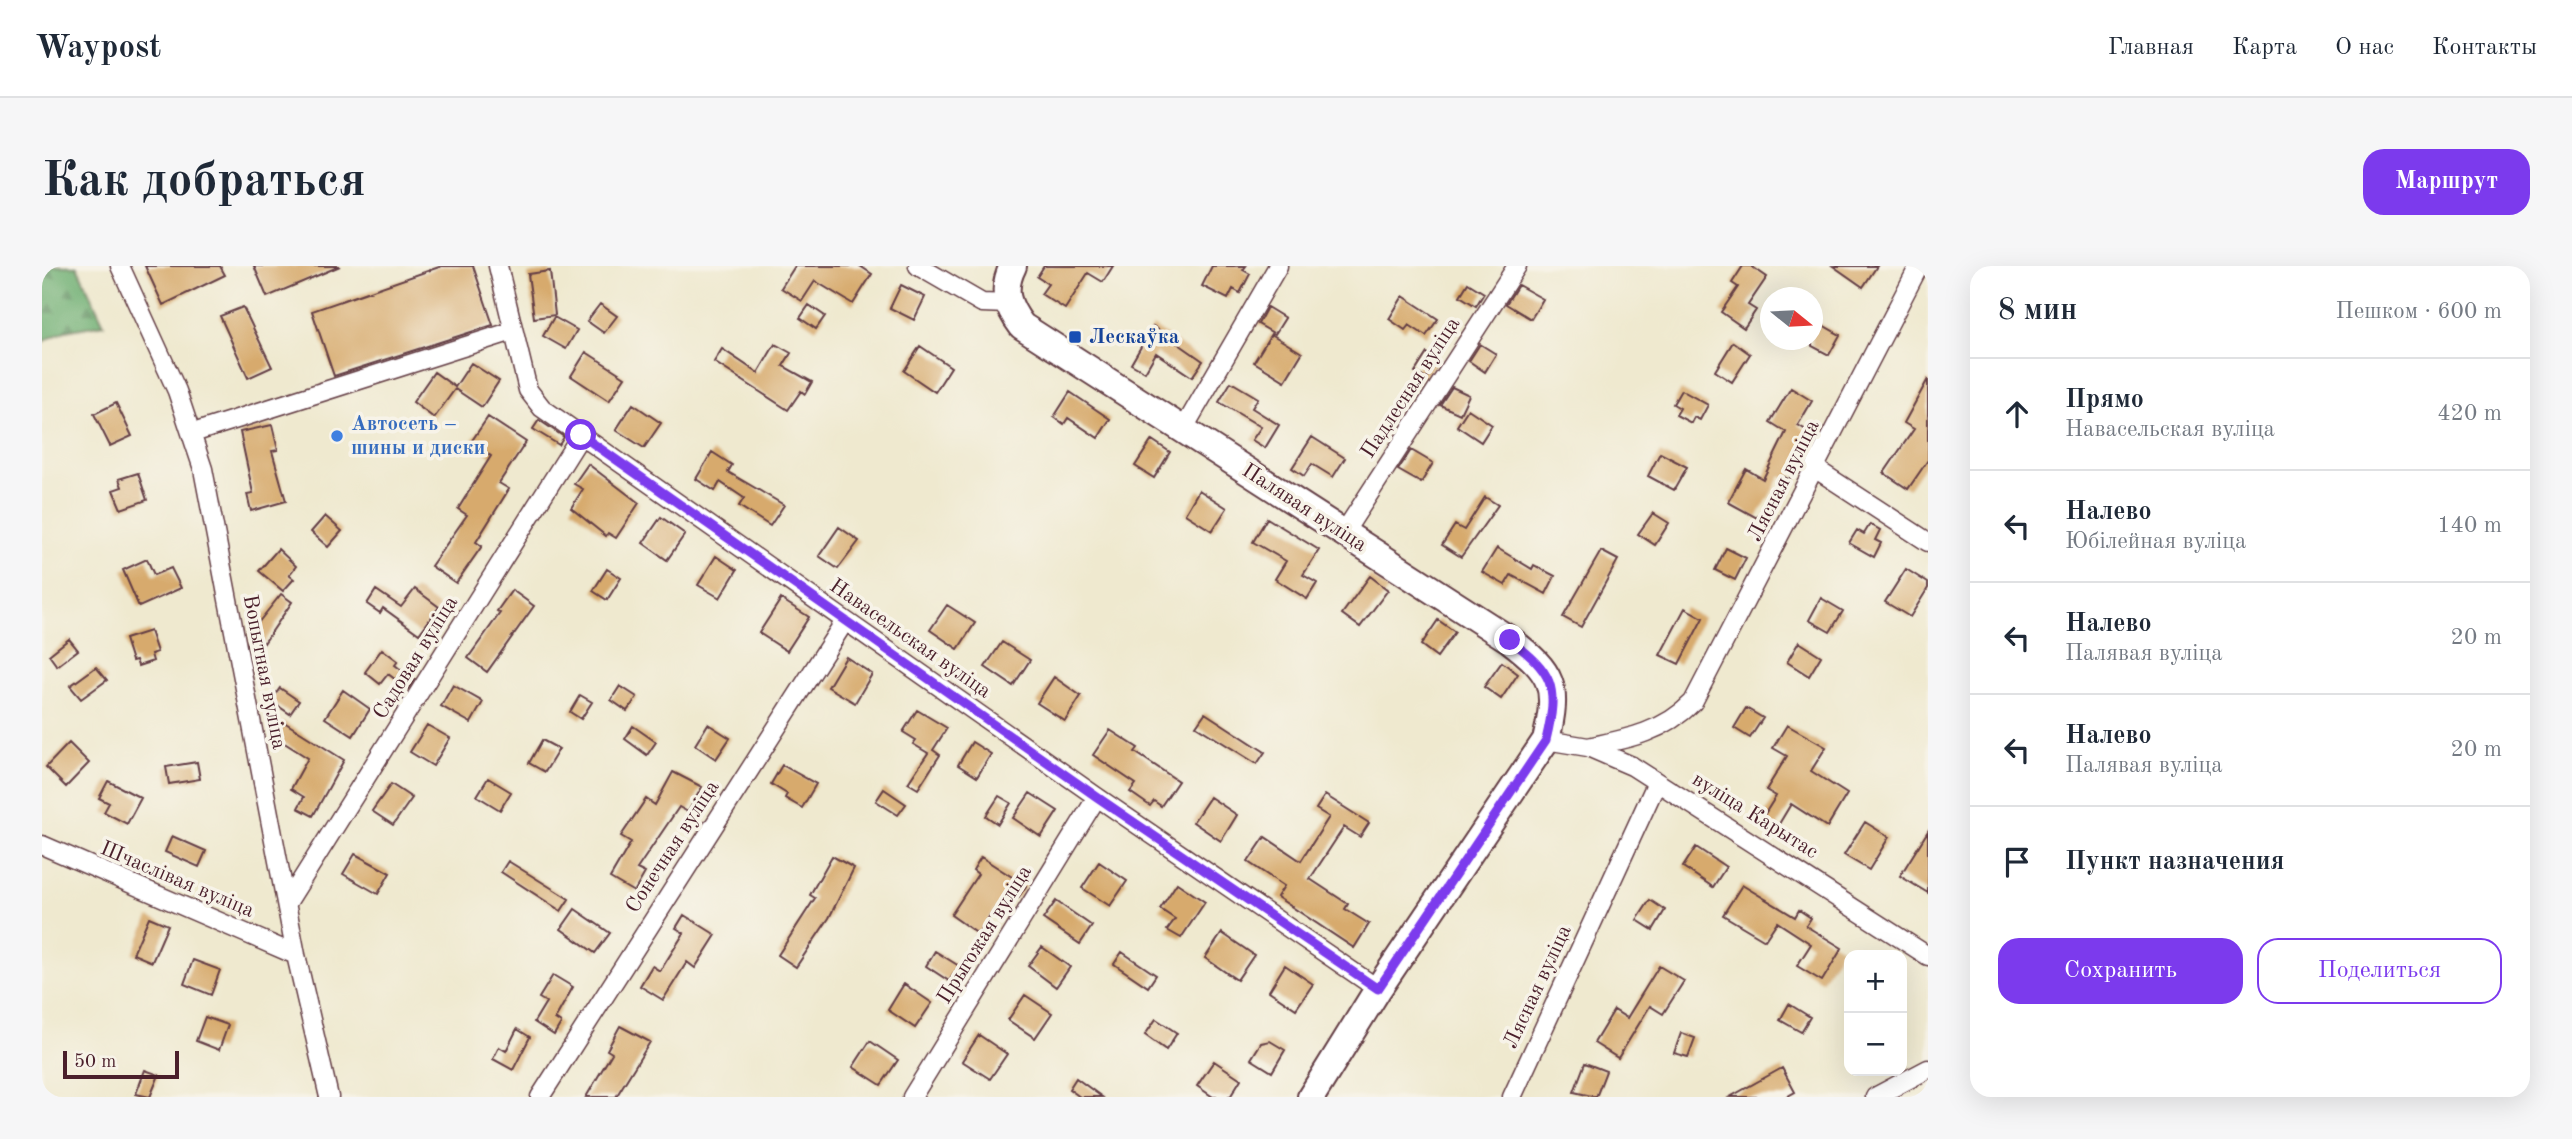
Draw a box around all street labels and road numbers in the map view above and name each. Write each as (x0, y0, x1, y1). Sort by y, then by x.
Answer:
street label: Падлесная вуліца (1358, 314, 1464, 462)
street label: Лясная вуліца (1744, 417, 1824, 545)
street label: Палявая вуліца (1238, 460, 1370, 556)
street label: Навасельская вуліца (825, 575, 995, 703)
street label: Вопытная вуліца (239, 593, 289, 751)
street label: Садовая вуліца (370, 593, 462, 723)
street label: вуліца Карытас (1688, 769, 1822, 863)
street label: Сонечная вуліца (623, 777, 723, 917)
street label: Шчаслівая вуліца (97, 838, 257, 922)
street label: Прыгожая вуліца (934, 862, 1036, 1008)
street label: Лясная вуліца (1500, 922, 1576, 1052)

